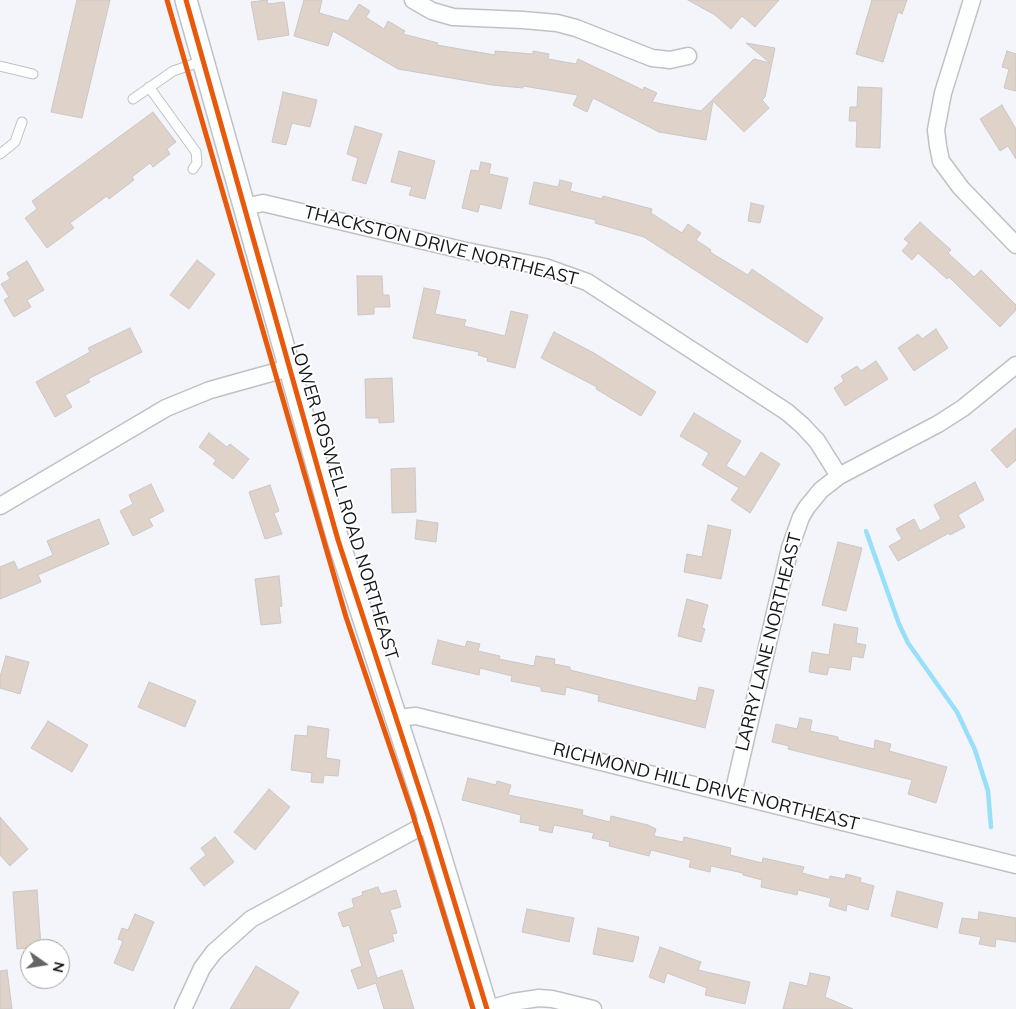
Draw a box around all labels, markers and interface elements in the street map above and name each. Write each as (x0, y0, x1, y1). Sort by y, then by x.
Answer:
street label: THACKSTON DRIVE NORTHEAST (302, 201, 580, 291)
street label: LOWER ROSWELL ROAD NORTHEAST (286, 341, 402, 663)
street label: LARRY LANE NORTHEAST (731, 531, 807, 753)
street label: RICHMOND HILL DRIVE NORTHEAST (551, 738, 861, 836)
north arrow (20, 939, 70, 989)
text: N (49, 960, 69, 974)

